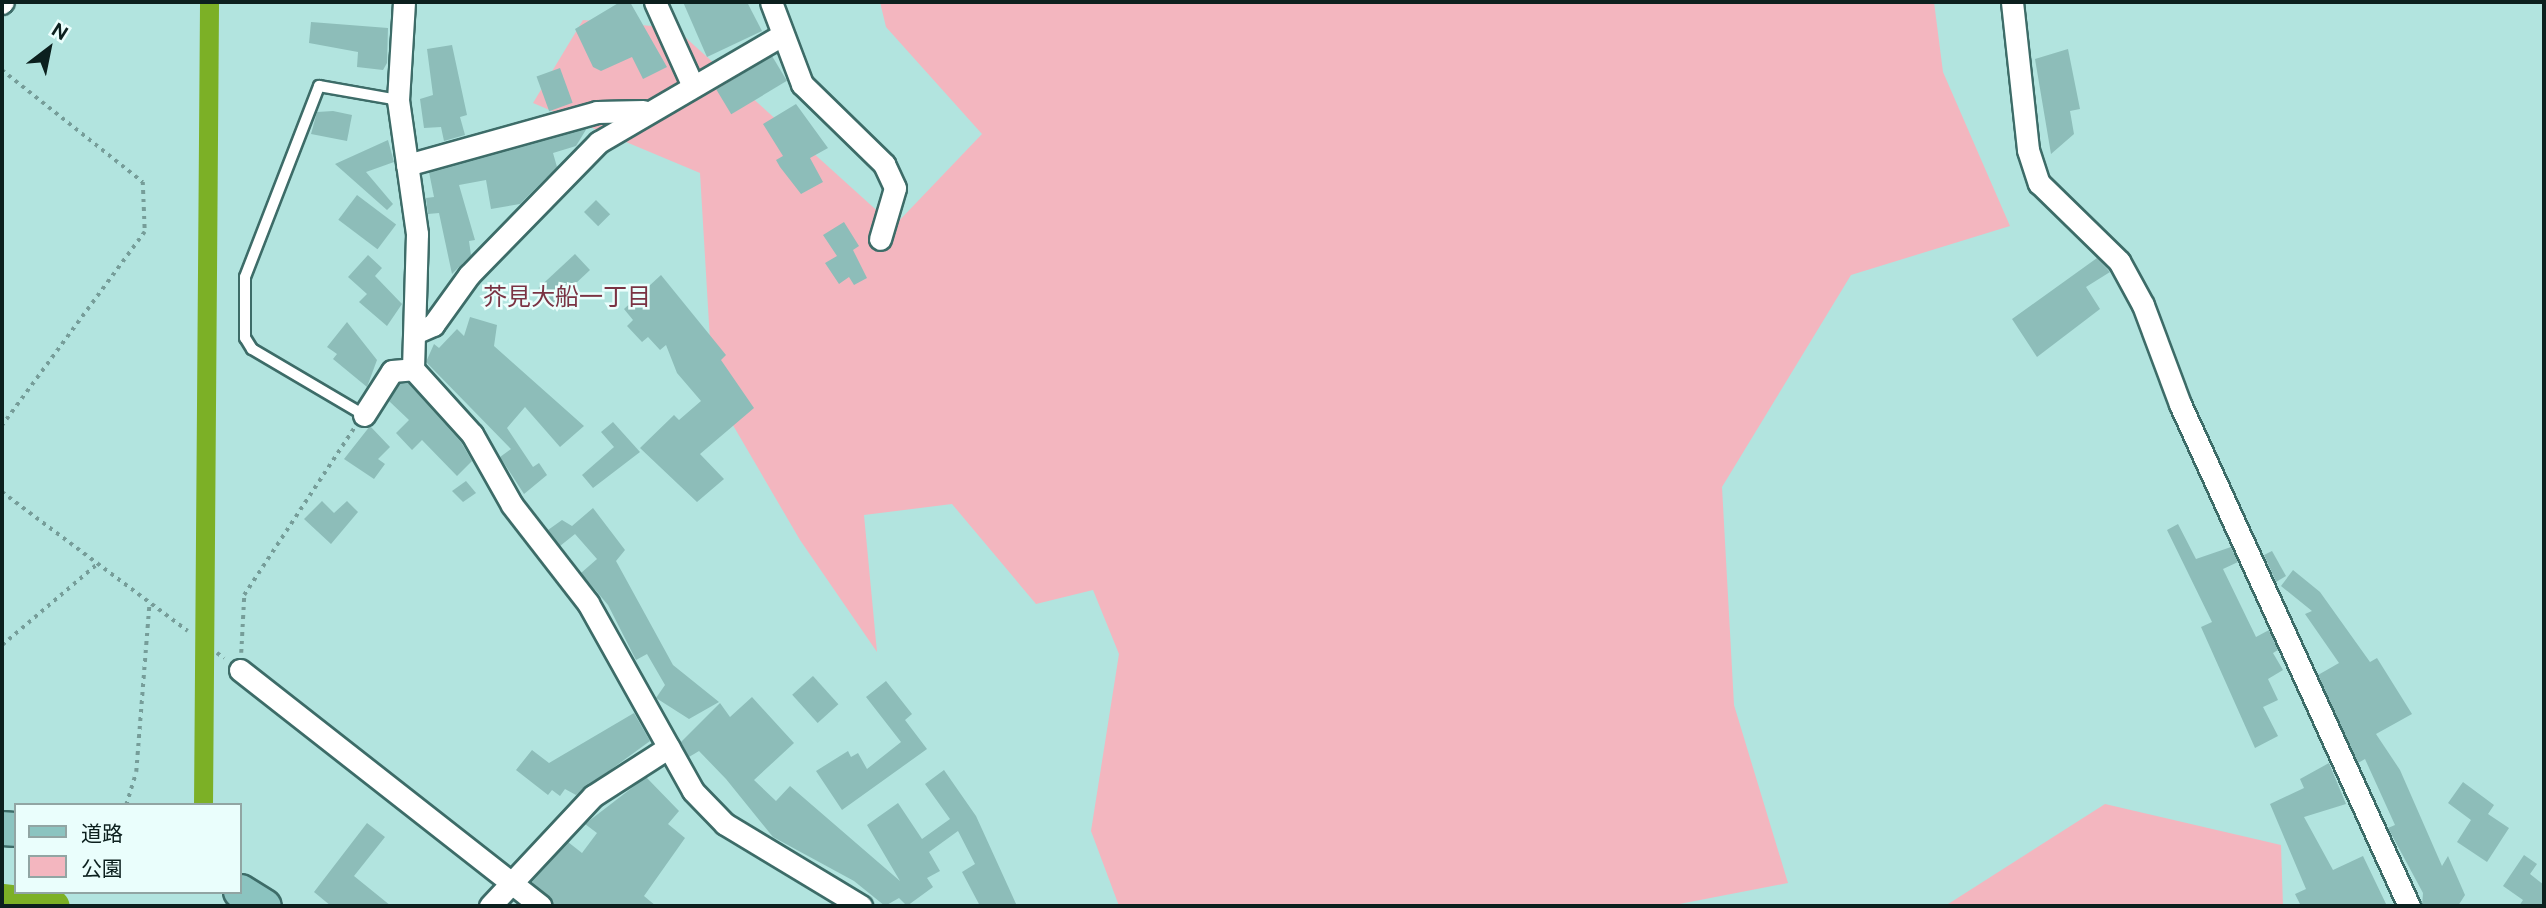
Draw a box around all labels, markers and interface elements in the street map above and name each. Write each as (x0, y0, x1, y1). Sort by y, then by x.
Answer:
north arrow (14, 14, 84, 84)
text: N (48, 18, 72, 44)
district label: 芥見大船一丁目 (483, 283, 651, 311)
legend (14, 803, 242, 894)
text: 道路 (81, 821, 123, 846)
text: 公園 (81, 856, 123, 881)

